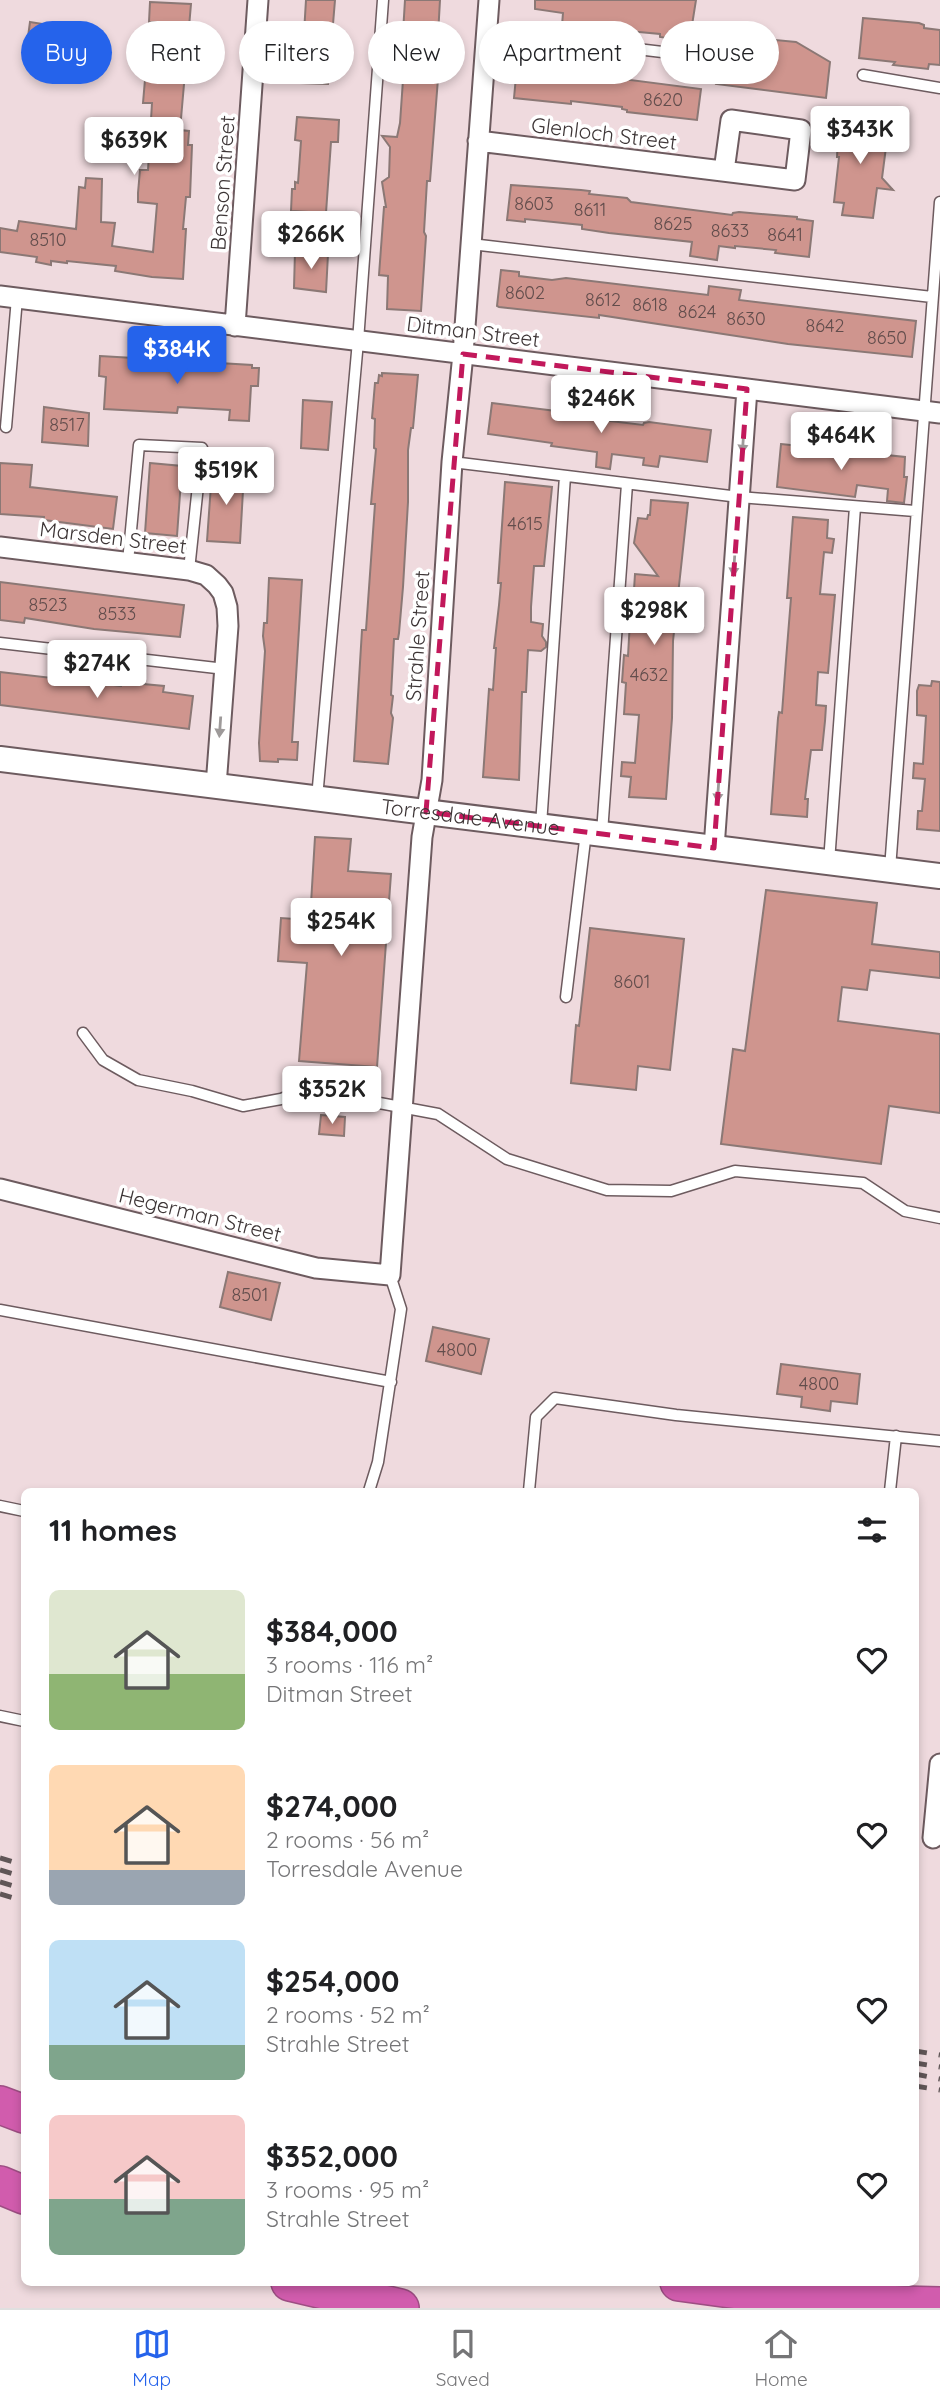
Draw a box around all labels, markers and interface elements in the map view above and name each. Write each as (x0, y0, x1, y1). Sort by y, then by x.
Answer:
chip: Buy (21, 21, 112, 84)
chip: Rent (126, 21, 225, 84)
chip: Filters (239, 21, 354, 84)
chip: New (368, 21, 465, 84)
chip: Apartment (479, 21, 646, 84)
chip: House (660, 21, 779, 84)
house number: 8620 (643, 88, 683, 111)
pin: $343K (811, 106, 909, 166)
street label: Glenloch Street (530, 111, 678, 155)
street label: Benson Street (204, 114, 240, 251)
text: $343K (826, 114, 894, 143)
pin: $639K (85, 118, 183, 177)
text: $639K (101, 125, 167, 154)
house number: 8603 (514, 192, 554, 215)
house number: 8611 (574, 198, 606, 221)
pin: $266K (262, 212, 360, 271)
house number: 8625 (653, 212, 693, 235)
text: $266K (277, 219, 345, 248)
house number: 8633 (711, 219, 749, 242)
house number: 8641 (767, 223, 803, 246)
house number: 8510 (30, 228, 66, 251)
house number: 8602 (505, 281, 545, 304)
house number: 8612 (585, 288, 621, 311)
house number: 8618 (632, 293, 668, 316)
house number: 8624 (678, 300, 716, 323)
house number: 8630 (726, 307, 766, 330)
street label: Ditman Street (405, 310, 541, 352)
house number: 8642 (805, 314, 845, 337)
pin: $384K (128, 326, 226, 386)
house number: 8650 (867, 326, 907, 349)
text: $384K (143, 334, 211, 363)
pin: $246K (552, 376, 650, 435)
text: $246K (567, 383, 635, 412)
pin: $464K (792, 412, 890, 472)
house number: 8517 (49, 413, 85, 436)
text: $464K (807, 420, 875, 449)
one-way arrow (737, 432, 748, 454)
pin: $519K (177, 448, 275, 507)
text: $519K (194, 455, 258, 484)
house number: 4615 (507, 512, 543, 535)
street label: Marsden Street (38, 515, 188, 559)
one-way arrow (728, 555, 739, 577)
street label: Strahle Street (399, 570, 435, 702)
pin: $298K (605, 588, 703, 647)
house number: 8523 (29, 593, 67, 616)
text: $298K (620, 595, 688, 624)
house number: 8533 (98, 602, 136, 625)
pin: $274K (48, 640, 146, 700)
text: $274K (63, 648, 131, 677)
house number: 4632 (630, 663, 668, 686)
one-way arrow (214, 717, 225, 739)
one-way arrow (712, 782, 723, 804)
street label: Torresdale Avenue (380, 793, 561, 841)
pin: $254K (292, 898, 390, 958)
text: $254K (307, 906, 375, 935)
house number: 8601 (614, 970, 650, 993)
pin: $352K (283, 1066, 381, 1126)
text: $352K (298, 1074, 366, 1103)
street label: Hegerman Street (116, 1181, 284, 1247)
house number: 8501 (232, 1283, 268, 1306)
house number: 4800 (437, 1338, 477, 1361)
house number: 4800 (799, 1372, 839, 1395)
text: 11 homes (49, 1511, 177, 1549)
icon: filters (853, 1511, 891, 1549)
text: $384,000 (266, 1612, 398, 1650)
icon: home (105, 1618, 189, 1702)
icon: heart (853, 1641, 891, 1679)
text: 3 rooms · 116 m² (266, 1650, 433, 1679)
text: Ditman Street (266, 1679, 413, 1708)
text: $274,000 (266, 1787, 397, 1825)
icon: home (105, 1793, 189, 1877)
icon: heart (853, 1816, 891, 1854)
text: 2 rooms · 56 m² (266, 1825, 429, 1854)
text: Torresdale Avenue (266, 1854, 463, 1883)
text: $254,000 (266, 1962, 399, 2000)
icon: home (105, 1968, 189, 2052)
icon: heart (853, 1991, 891, 2029)
text: 2 rooms · 52 m² (266, 2000, 430, 2029)
text: Strahle Street (266, 2029, 410, 2058)
text: $352,000 (266, 2137, 398, 2175)
icon: home (105, 2143, 189, 2227)
icon: heart (853, 2166, 891, 2204)
text: 3 rooms · 95 m² (266, 2175, 429, 2204)
text: Strahle Street (266, 2204, 410, 2233)
tab: Map (132, 2325, 171, 2391)
tab: Saved (436, 2325, 490, 2391)
tab: Home (754, 2325, 808, 2391)

